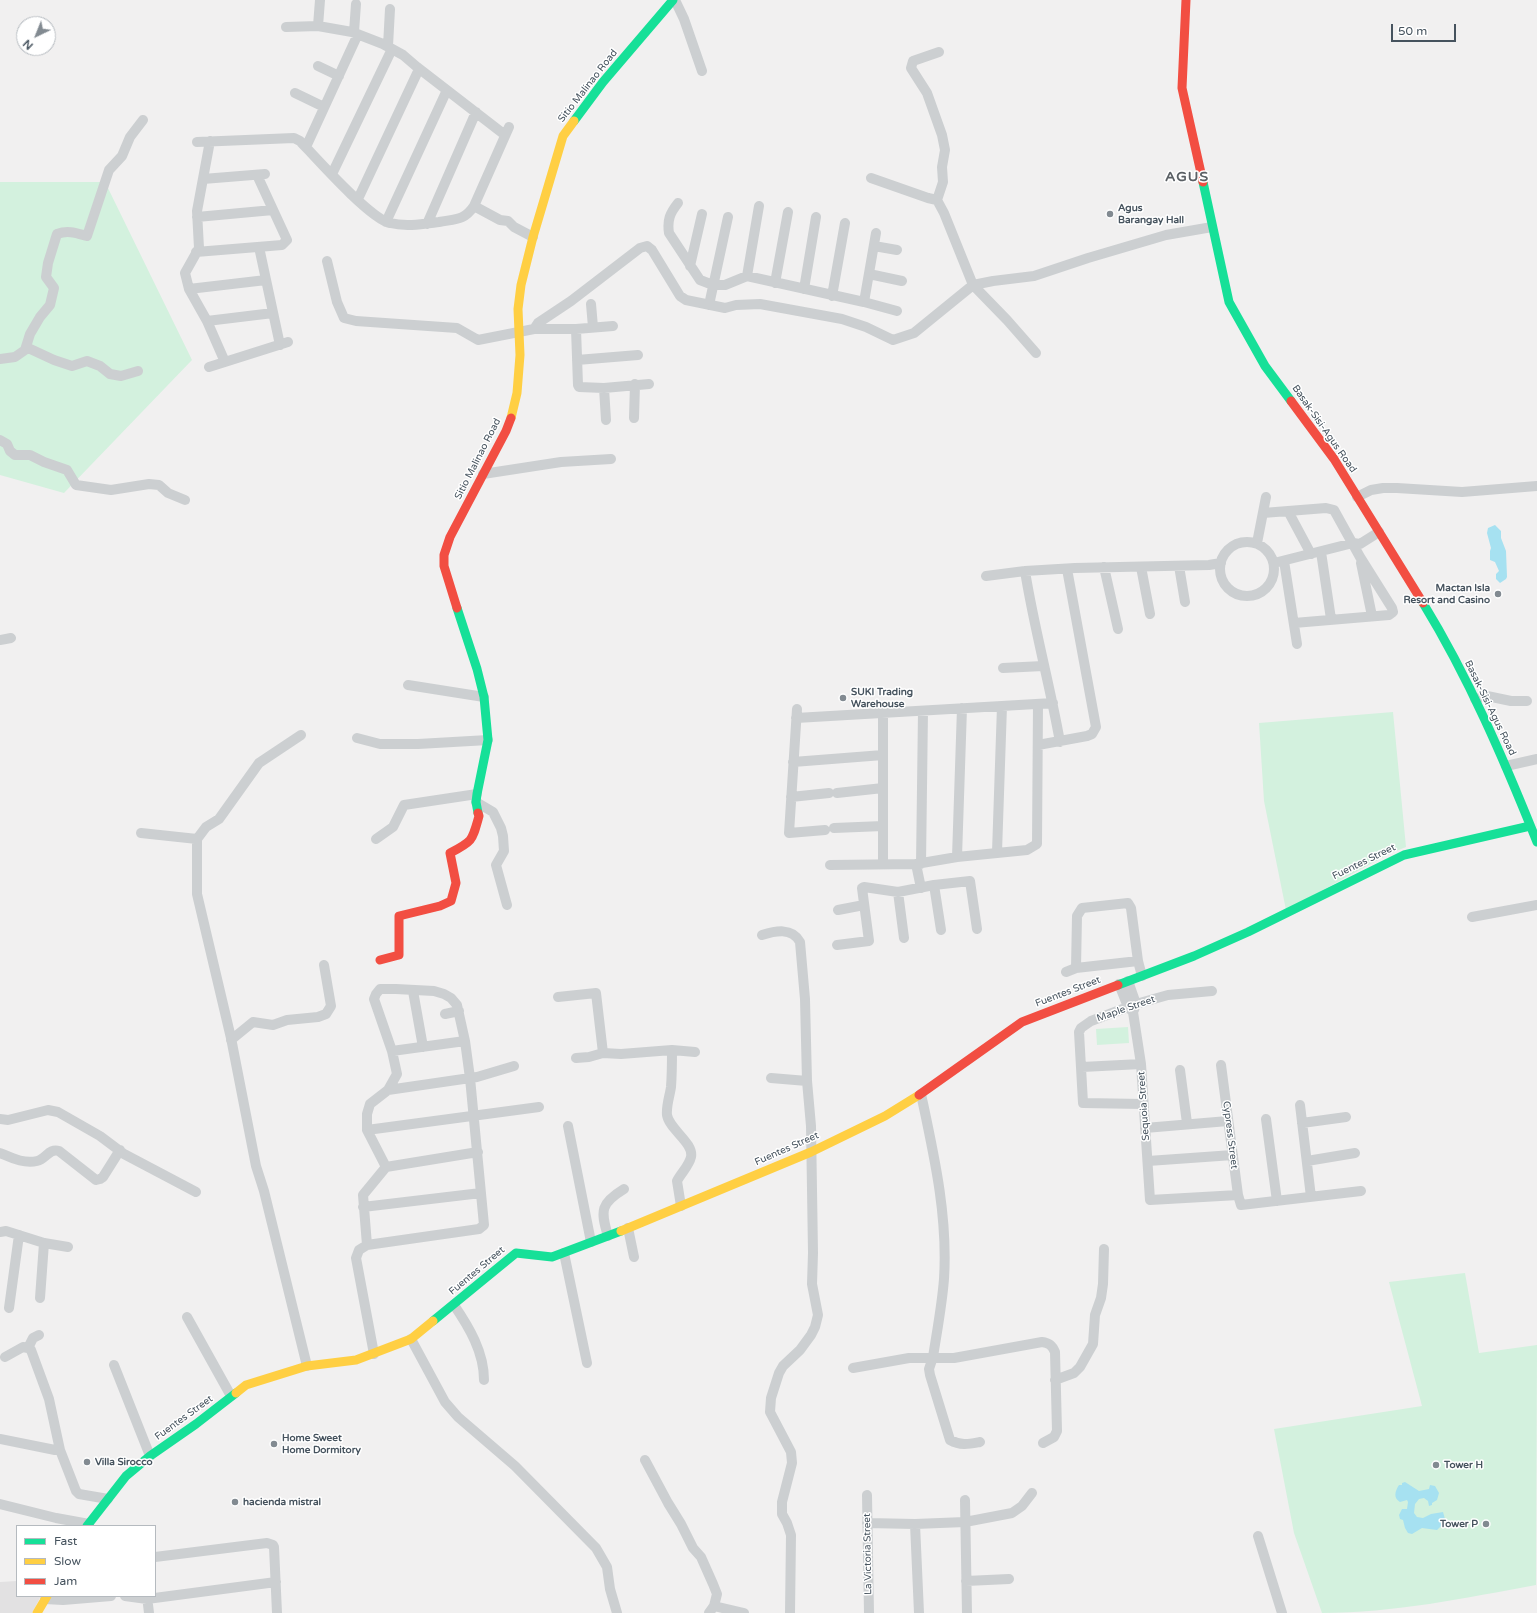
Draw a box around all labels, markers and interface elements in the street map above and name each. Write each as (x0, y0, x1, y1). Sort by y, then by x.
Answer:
north arrow (16, 16, 56, 56)
scale bar (1393, 16, 1458, 42)
text: 50 m (1398, 24, 1427, 38)
text: N (20, 37, 36, 52)
street label: Sitio Malinao Road (556, 47, 620, 125)
district label: AGUS (1165, 169, 1209, 185)
place label: Agus Barangay Hall (1118, 202, 1184, 226)
marker: Agus Barangay Hall (1105, 209, 1115, 219)
street label: Basak-Sisi-Agus Road (1289, 383, 1359, 475)
street label: Sitio Malinao Road (452, 416, 504, 502)
place label: Mactan Isla Resort and Casino (1403, 582, 1490, 606)
marker: Mactan Isla Resort and Casino (1493, 589, 1503, 599)
street label: Basak-Sisi-Agus Road (1462, 658, 1518, 758)
place label: SUKI Trading Warehouse (851, 686, 913, 710)
marker: SUKI Trading Warehouse (838, 693, 848, 703)
street label: Fuentes Street (1330, 842, 1398, 882)
street label: Fuentes Street (1034, 974, 1102, 1010)
street label: Maple Street (1095, 993, 1157, 1025)
street label: Sequoia Street (1136, 1071, 1152, 1141)
street label: Cypress Street (1220, 1100, 1240, 1170)
street label: Fuentes Street (753, 1130, 821, 1168)
street label: Fuentes Street (447, 1244, 507, 1298)
street label: Fuentes Street (153, 1393, 215, 1443)
place label: Home Sweet Home Dormitory (282, 1432, 361, 1456)
marker: Home Sweet Home Dormitory (269, 1439, 279, 1449)
place label: Villa Sirocco (95, 1456, 153, 1468)
marker: Villa Sirocco (82, 1457, 92, 1467)
place label: Tower H (1444, 1459, 1483, 1471)
marker: Tower H (1431, 1460, 1441, 1470)
place label: hacienda mistral (243, 1496, 321, 1508)
marker: hacienda mistral (230, 1497, 240, 1507)
street label: La Victoria Street (861, 1513, 875, 1595)
place label: Tower P (1440, 1518, 1478, 1530)
marker: Tower P (1481, 1519, 1491, 1529)
legend (16, 1525, 156, 1597)
text: Fast (54, 1534, 77, 1548)
text: Slow (54, 1554, 81, 1568)
text: Jam (54, 1574, 77, 1588)

